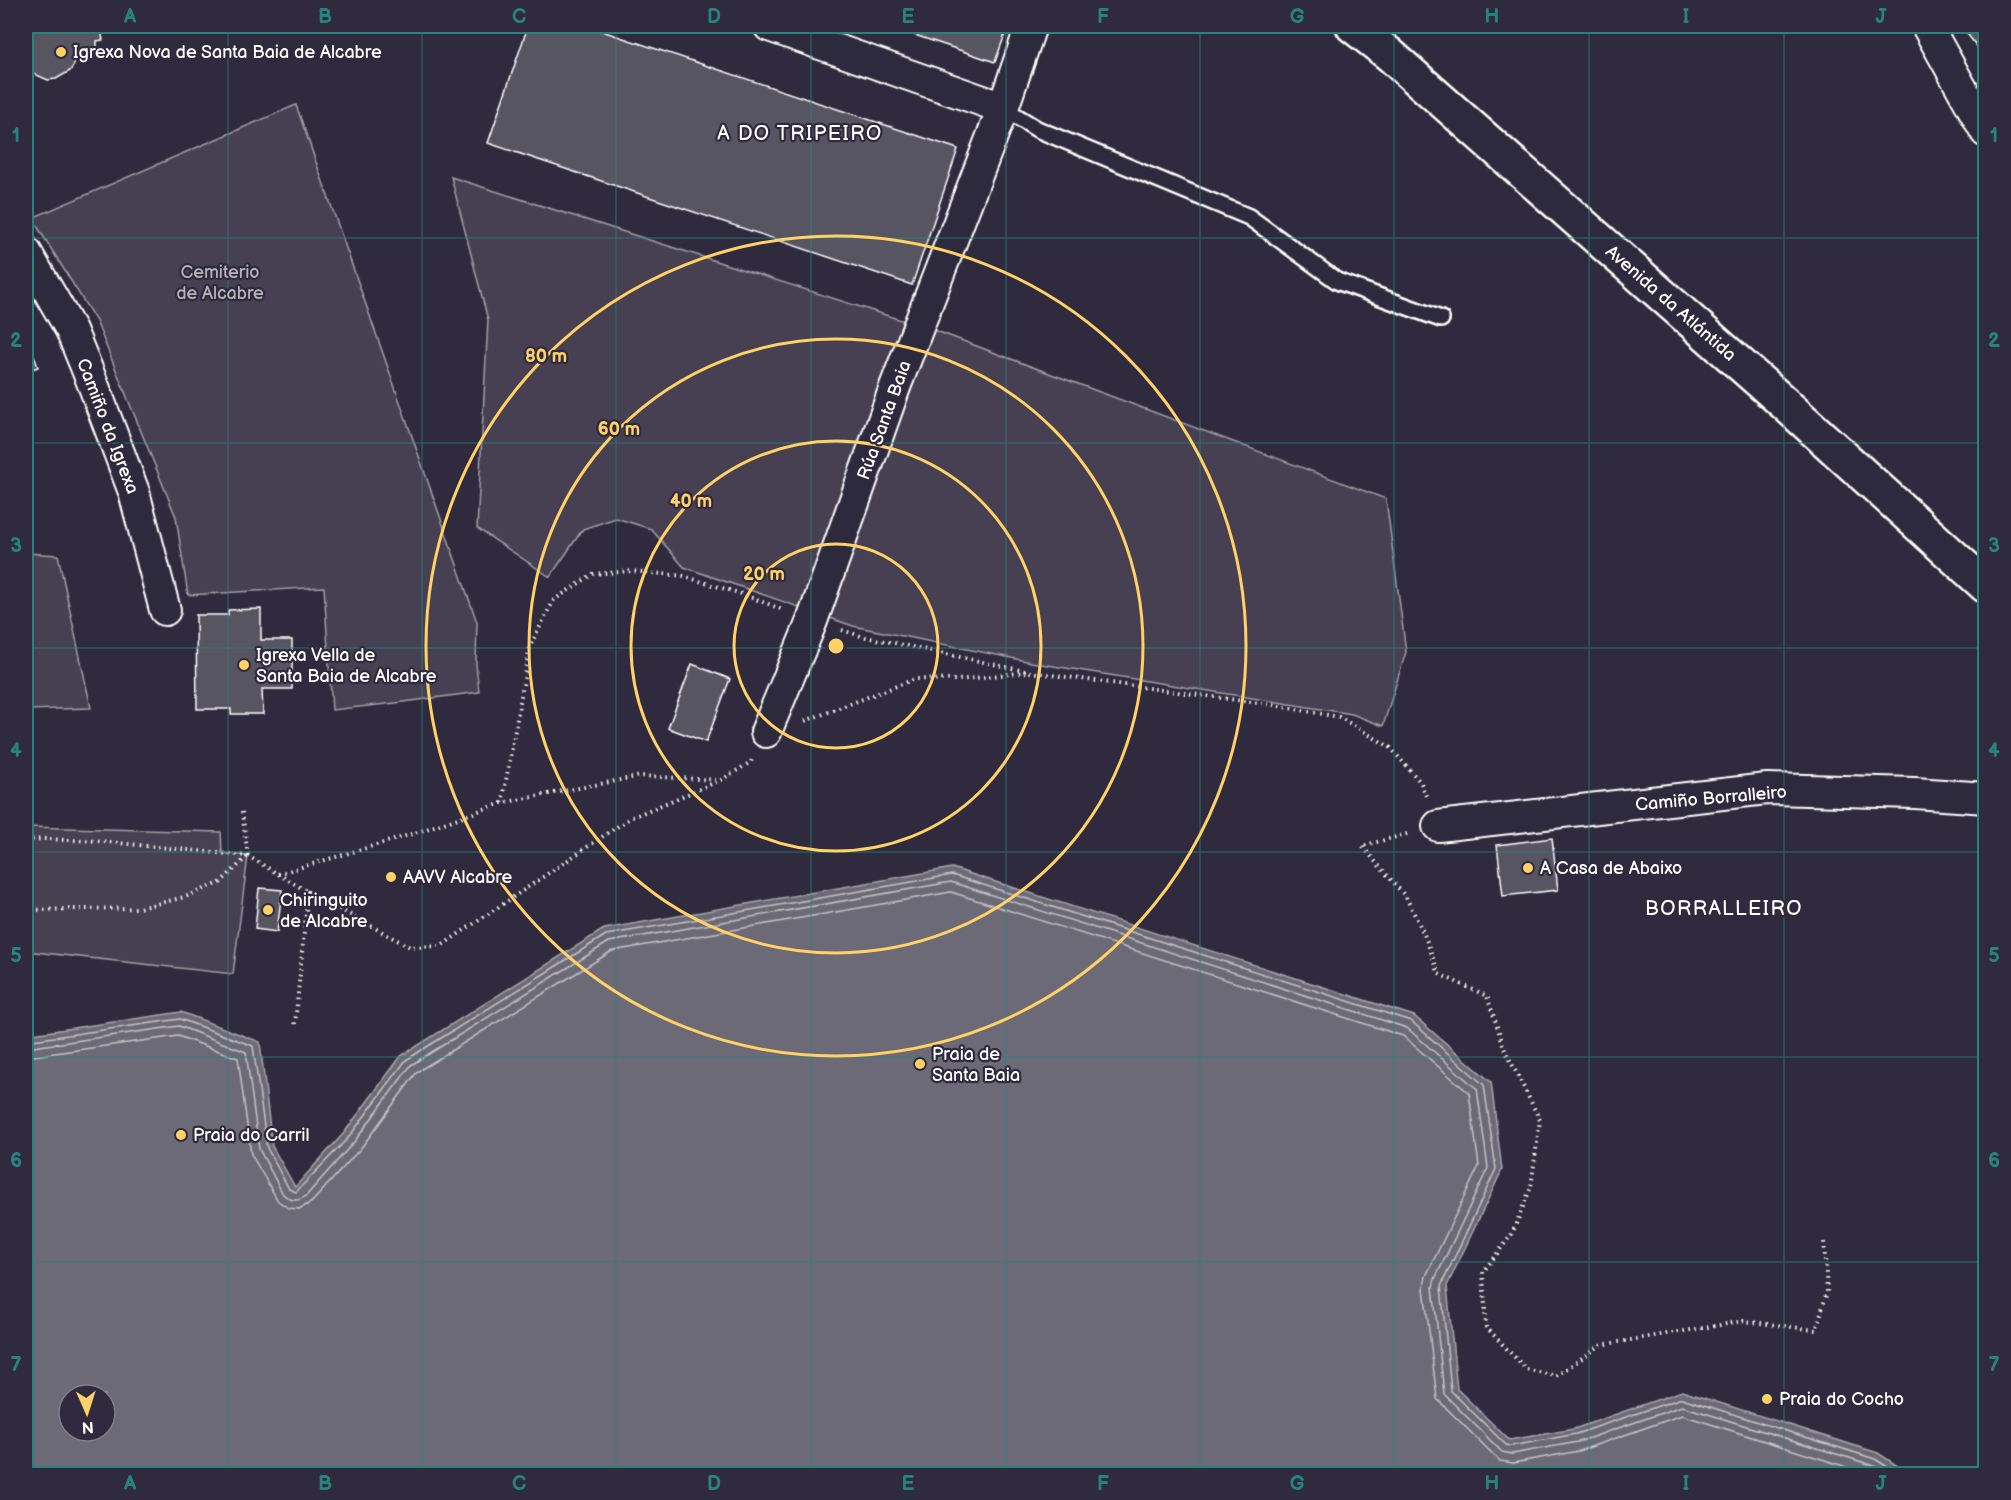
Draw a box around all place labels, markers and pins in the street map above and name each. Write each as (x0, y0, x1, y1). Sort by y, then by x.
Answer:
place label: Igrexa Nova de Santa Baia de Alcabre (73, 42, 382, 63)
marker: Igrexa Nova de Santa Baia de Alcabre (54, 45, 68, 59)
centre of rings (826, 636, 846, 656)
place label: Igrexa Vella de Santa Baia de Alcabre (256, 645, 437, 687)
marker: Igrexa Vella de Santa Baia de Alcabre (237, 658, 251, 672)
place label: A Casa de Abaixo (1540, 858, 1682, 879)
marker: A Casa de Abaixo (1521, 861, 1535, 875)
place label: AAVV Alcabre (403, 867, 512, 888)
marker: AAVV Alcabre (384, 870, 398, 884)
place label: Chiringuito de Alcabre (280, 890, 368, 932)
marker: Chiringuito de Alcabre (261, 903, 275, 917)
place label: Praia de Santa Baia (932, 1044, 1020, 1086)
marker: Praia de Santa Baia (913, 1057, 927, 1071)
place label: Praia do Carril (193, 1125, 310, 1146)
marker: Praia do Carril (174, 1128, 188, 1142)
place label: Praia do Cocho (1779, 1389, 1904, 1410)
marker: Praia do Cocho (1760, 1392, 1774, 1406)

